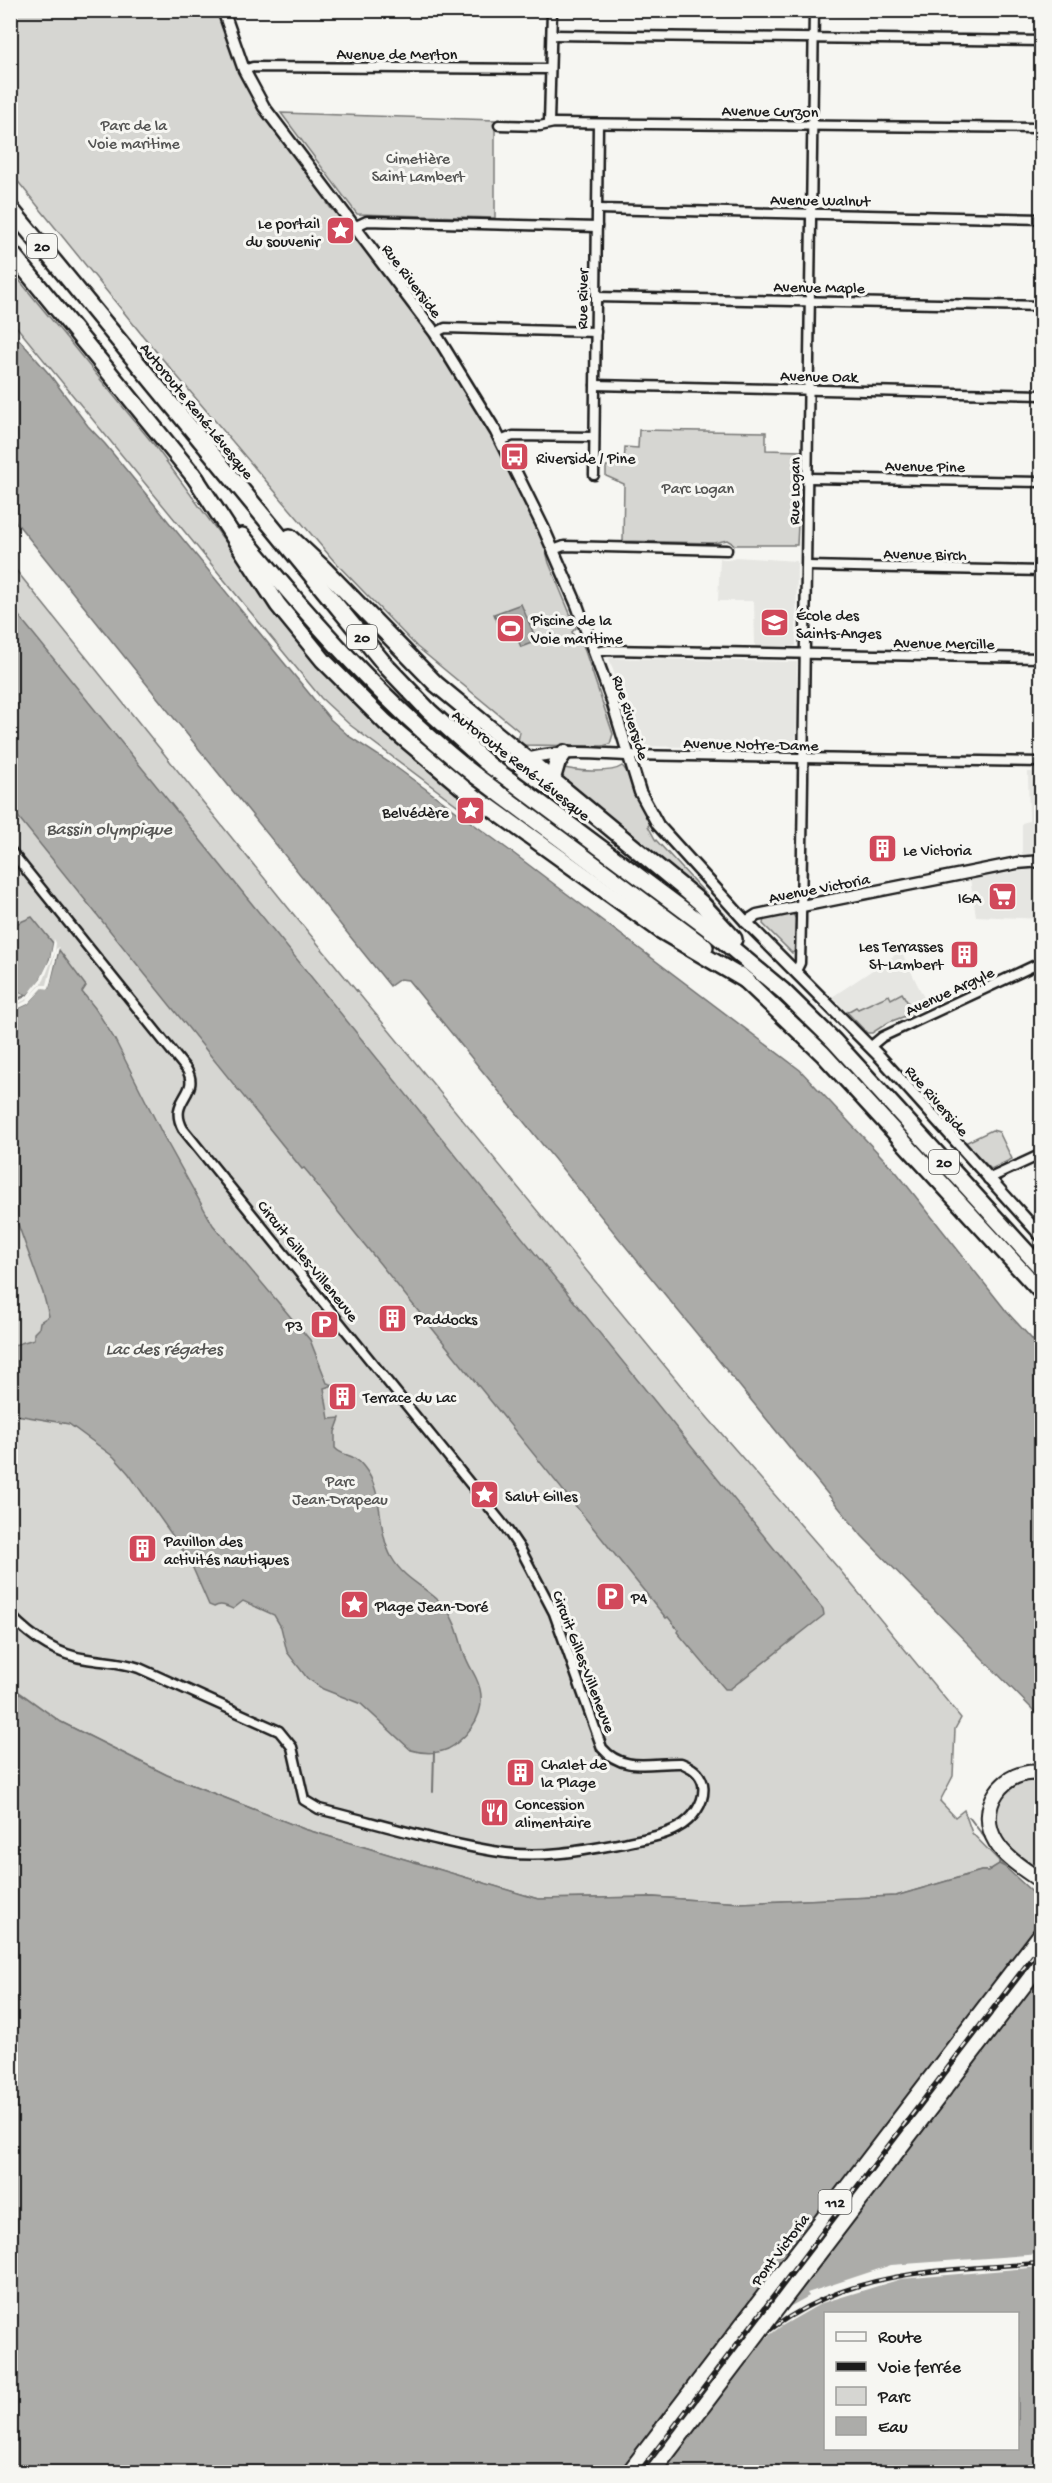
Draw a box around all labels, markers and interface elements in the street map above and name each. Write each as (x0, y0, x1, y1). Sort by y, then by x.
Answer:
street label: Avenue de Merton (337, 47, 458, 66)
street label: Avenue Curzon (721, 103, 819, 124)
park label: Parc de la Voie maritime (87, 118, 181, 155)
park label: Cimetière Saint Lambert (372, 151, 466, 188)
street label: Avenue Walnut (770, 192, 871, 213)
place icon: Le portail du souvenir (325, 215, 357, 247)
place label: Le portail du souvenir (246, 216, 321, 253)
road number: 20 (27, 234, 57, 258)
street label: Rue Riverside (376, 241, 445, 323)
street label: Rue River (574, 267, 595, 330)
street label: Avenue Maple (773, 279, 866, 300)
street label: Autoroute René-Lévesque (134, 340, 257, 485)
street label: Avenue Oak (780, 368, 860, 389)
bus stop icon: Riverside / Pine (499, 441, 531, 473)
place label: Riverside / Pine (536, 451, 636, 470)
street label: Rue Logan (786, 457, 807, 525)
street label: Avenue Pine (885, 458, 966, 479)
park label: Parc Logan (661, 481, 735, 500)
street label: Avenue Birch (883, 546, 967, 567)
school or university icon: École des Saints-Anges (759, 607, 791, 639)
place label: École des Saints-Anges (796, 608, 882, 645)
sports icon: Piscine de la Voie maritime (494, 612, 526, 644)
place label: Piscine de la Voie maritime (530, 613, 623, 650)
road number: 20 (347, 625, 377, 649)
street label: Avenue Mercille (893, 635, 995, 656)
street label: Rue Riverside (606, 673, 651, 763)
street label: Autoroute René-Lévesque (447, 707, 593, 827)
street label: Avenue Notre-Dame (683, 736, 819, 757)
place icon: Belvédère (454, 795, 486, 827)
place label: Belvédère (381, 805, 450, 824)
water label: Bassin olympique (46, 820, 172, 841)
building icon: Le Victoria (866, 833, 898, 865)
place label: Le Victoria (903, 843, 973, 862)
street label: Avenue Victoria (768, 871, 873, 910)
supermarket icon: IGA (986, 881, 1018, 913)
place label: IGA (958, 891, 983, 910)
building icon: Les Terrasses St-Lambert (948, 938, 980, 970)
place label: Les Terrasses St-Lambert (859, 939, 944, 976)
street label: Avenue Argyle (903, 964, 999, 1022)
street label: Rue Riverside (899, 1063, 972, 1142)
road number: 20 (929, 1150, 959, 1174)
street label: Circuit Gilles-Villeneuve (251, 1198, 362, 1327)
building icon: Paddocks (377, 1302, 409, 1334)
parking icon: P3 (308, 1309, 340, 1341)
place label: Paddocks (413, 1312, 478, 1331)
place label: P3 (285, 1319, 303, 1338)
water label: Lac des régates (106, 1340, 225, 1361)
building icon: Terrace du Lac (326, 1380, 358, 1412)
place label: Terrace du Lac (362, 1390, 457, 1409)
park label: Parc Jean-Drapeau (292, 1474, 388, 1511)
place icon: Salut Gilles (468, 1479, 500, 1511)
place label: Salut Gilles (505, 1489, 579, 1508)
building icon: Pavillon des activités nautiques (127, 1533, 159, 1565)
place label: Pavillon des activités nautiques (163, 1534, 290, 1571)
parking icon: P4 (594, 1581, 626, 1613)
place icon: Plage Jean-Doré (338, 1589, 370, 1621)
street label: Circuit Gilles-Villeneuve (546, 1589, 618, 1737)
place label: P4 (630, 1591, 648, 1610)
place label: Plage Jean-Doré (374, 1599, 489, 1618)
building icon: Chalet de la Plage (504, 1756, 536, 1788)
place label: Chalet de la Plage (541, 1757, 608, 1794)
restaurant icon: Concession alimentaire (478, 1796, 510, 1828)
place label: Concession alimentaire (515, 1797, 592, 1834)
road number: 112 (818, 2190, 852, 2214)
street label: Pont Victoria (748, 2210, 816, 2292)
legend (824, 2312, 1019, 2450)
text: Route (878, 2328, 923, 2349)
text: Voie ferrée (877, 2358, 962, 2379)
text: Parc (877, 2388, 911, 2409)
text: Eau (878, 2418, 908, 2439)

